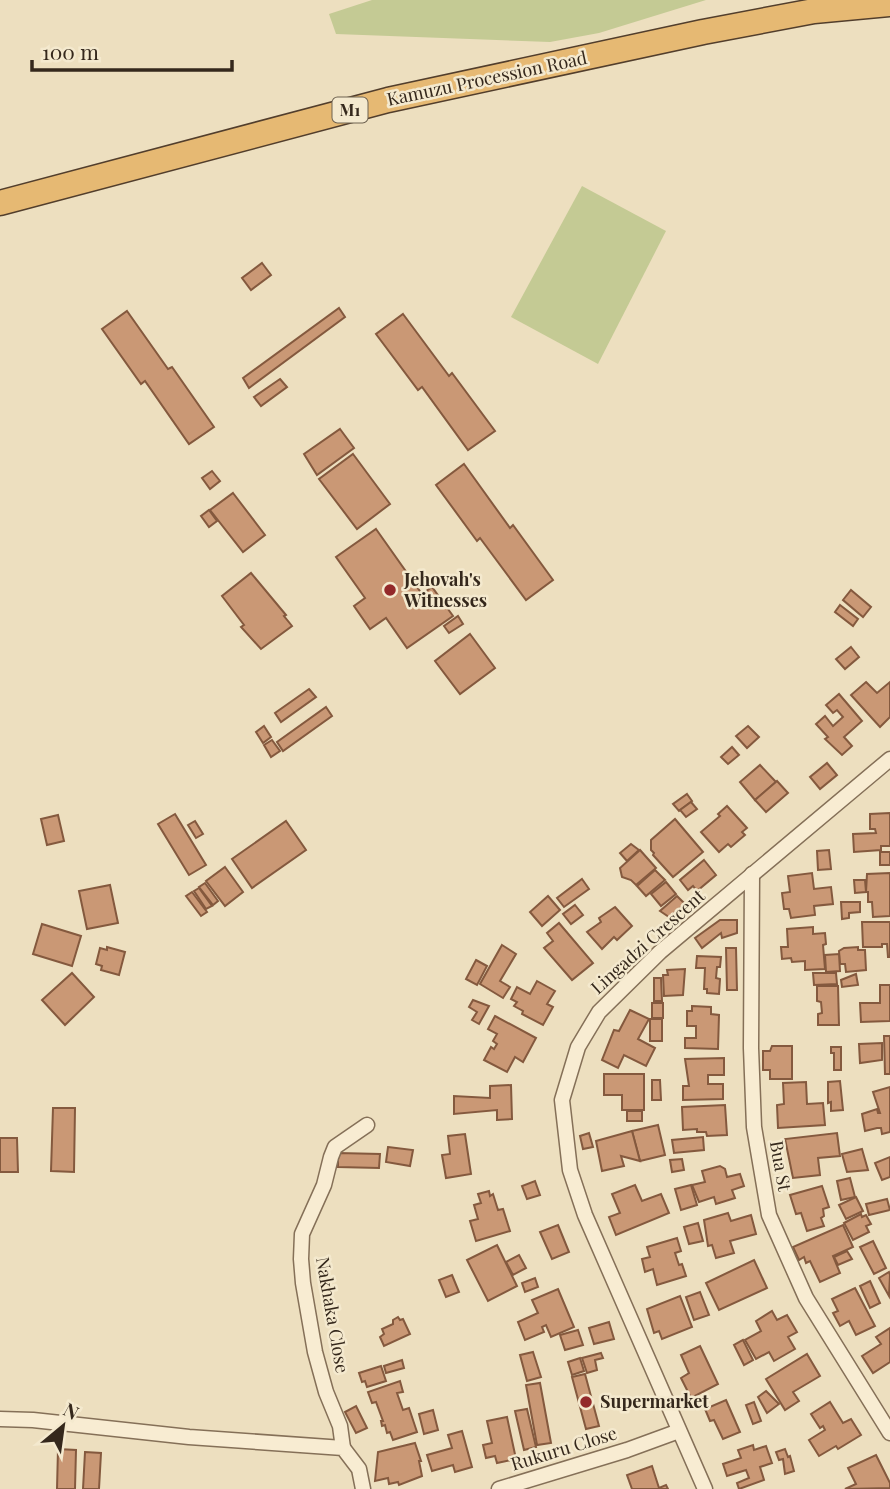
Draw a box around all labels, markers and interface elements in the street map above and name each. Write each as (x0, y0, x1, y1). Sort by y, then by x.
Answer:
scale bar (32, 28, 231, 72)
text: 100 m (42, 37, 99, 65)
street label: Kamuzu Procession Road (385, 45, 590, 111)
road number: M1 (332, 97, 368, 122)
place label: Jehovah's Witnesses (403, 567, 487, 612)
marker: Jehovah's Witnesses (382, 582, 398, 598)
street label: Lingadzi Crescent (585, 883, 710, 999)
street label: Bua St (765, 1139, 797, 1194)
street label: Nakhaka Close (311, 1255, 355, 1375)
place label: Supermarket (600, 1389, 709, 1413)
north arrow (28, 1391, 98, 1461)
marker: Supermarket (578, 1394, 594, 1410)
text: N (59, 1396, 84, 1425)
street label: Rukuru Close (508, 1421, 620, 1476)

